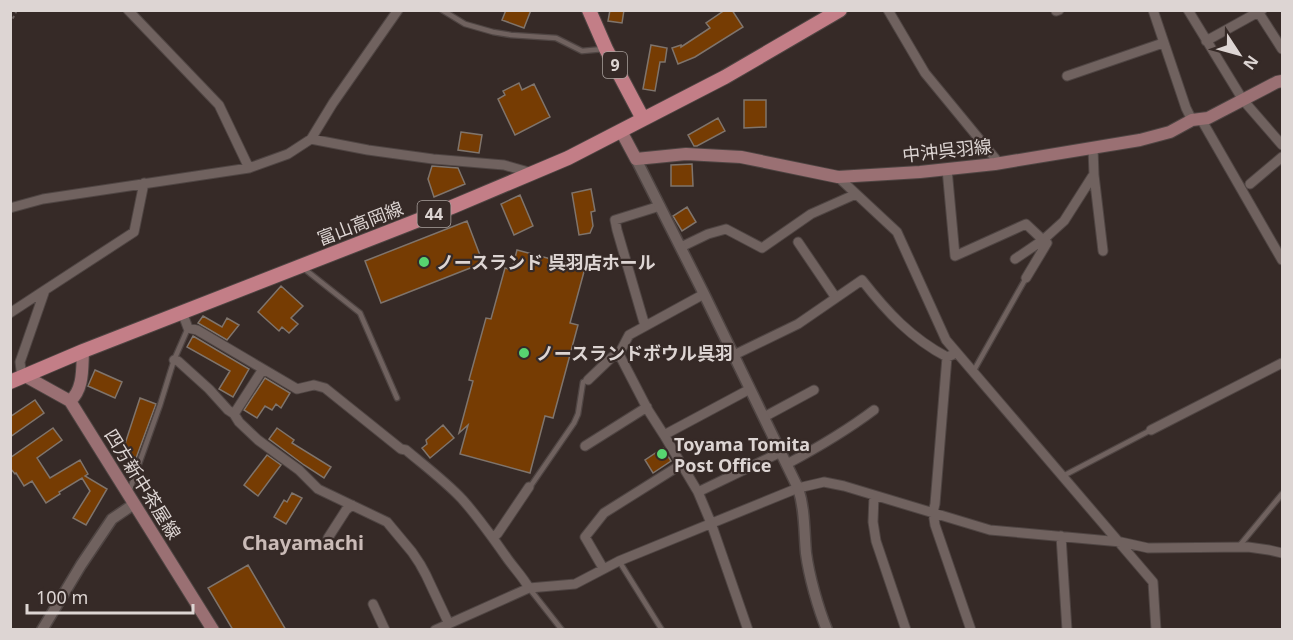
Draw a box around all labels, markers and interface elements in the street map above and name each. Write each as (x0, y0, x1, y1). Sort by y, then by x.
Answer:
north arrow (1209, 24, 1269, 84)
text: N (1238, 51, 1264, 75)
road number: 9 (603, 52, 627, 78)
street label: 中沖呉羽線 (901, 133, 993, 167)
street label: 富山高岡線 (314, 196, 406, 250)
road number: 44 (418, 201, 450, 227)
place label: ノースランド 呉羽店ホール (436, 250, 656, 274)
marker: ノースランド 呉羽店ホール (417, 255, 431, 269)
place label: ノースランドボウル呉羽 (536, 341, 733, 365)
marker: ノースランドボウル呉羽 (517, 346, 531, 360)
street label: 四方新中茶屋線 (99, 424, 187, 544)
place label: Toyama Tomita Post Office (674, 432, 810, 477)
marker: Toyama Tomita Post Office (655, 447, 669, 461)
district label: Chayamachi (242, 529, 364, 556)
scale bar (27, 577, 194, 615)
text: 100 m (36, 585, 88, 609)

